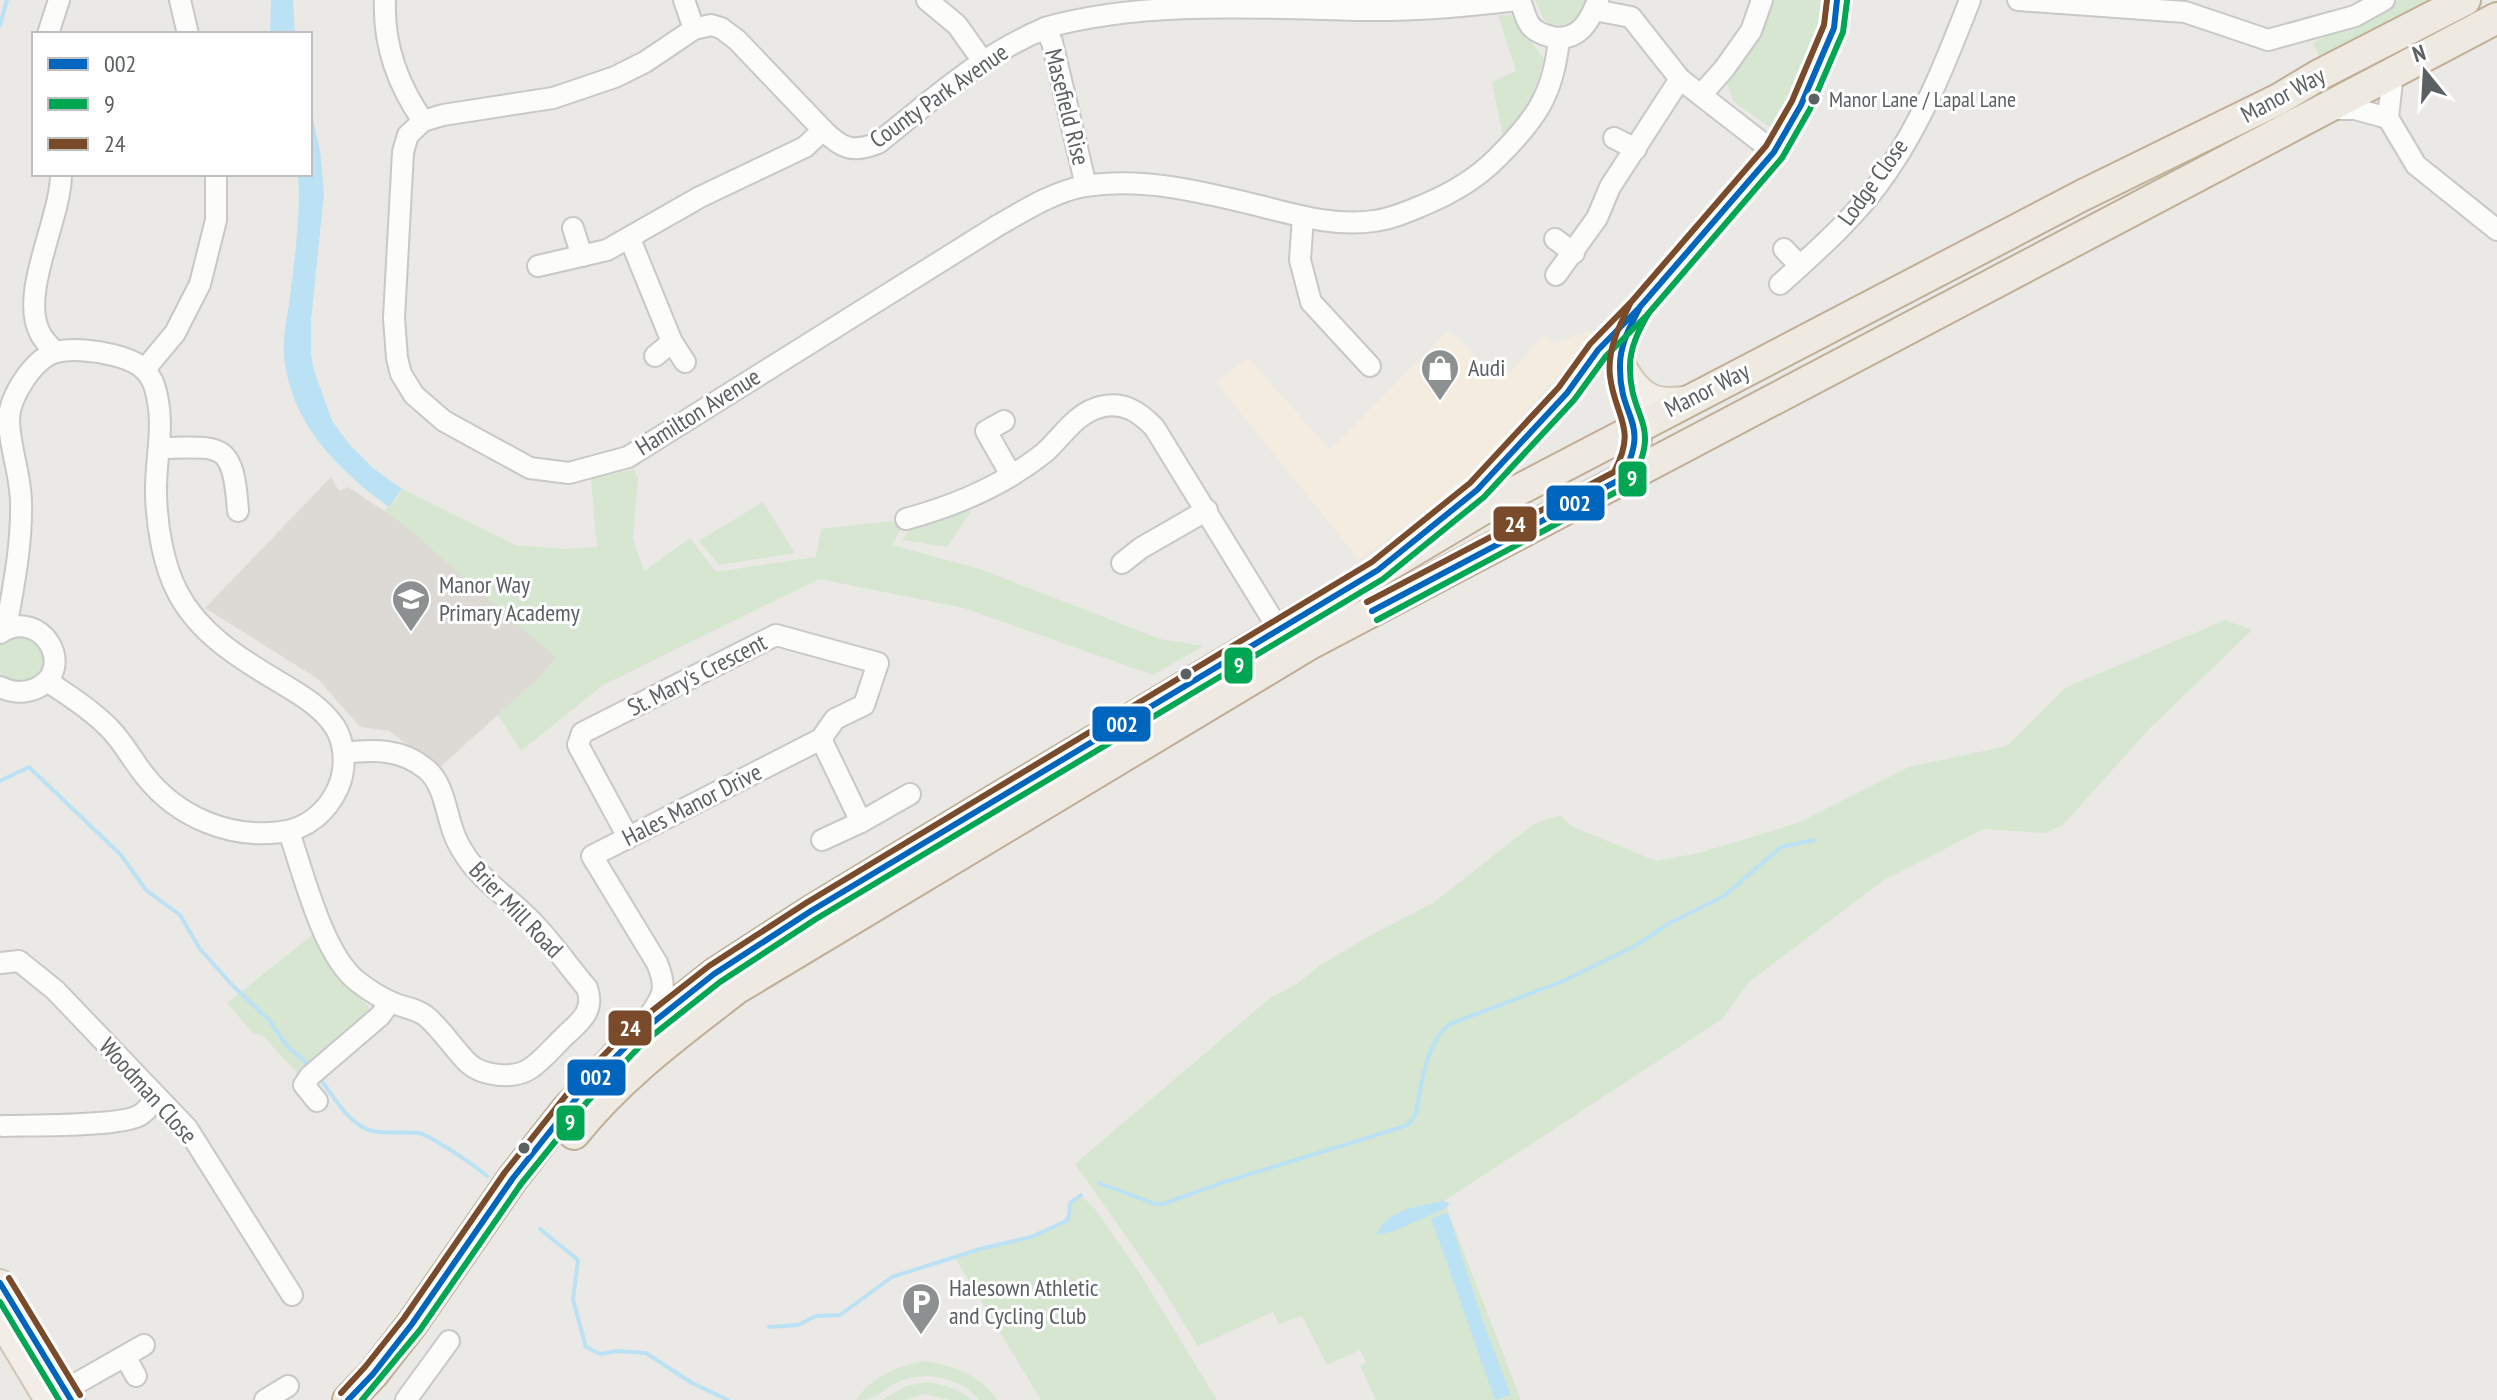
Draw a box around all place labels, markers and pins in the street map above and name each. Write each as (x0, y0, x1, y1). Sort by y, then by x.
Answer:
place label: Manor Lane / Lapal Lane (1829, 85, 2016, 113)
marker: Manor Lane / Lapal Lane (1806, 91, 1822, 107)
shop icon: Audi (1419, 347, 1461, 402)
place label: Audi (1468, 352, 1505, 383)
place label: Manor Way Primary Academy (439, 569, 580, 628)
school or university icon: Manor Way Primary Academy (390, 578, 432, 633)
unlabelled marker (1178, 666, 1194, 682)
unlabelled marker (516, 1140, 532, 1156)
place label: Halesown Athletic and Cycling Club (949, 1272, 1099, 1331)
parking icon: Halesown Athletic and Cycling Club (900, 1281, 942, 1336)

